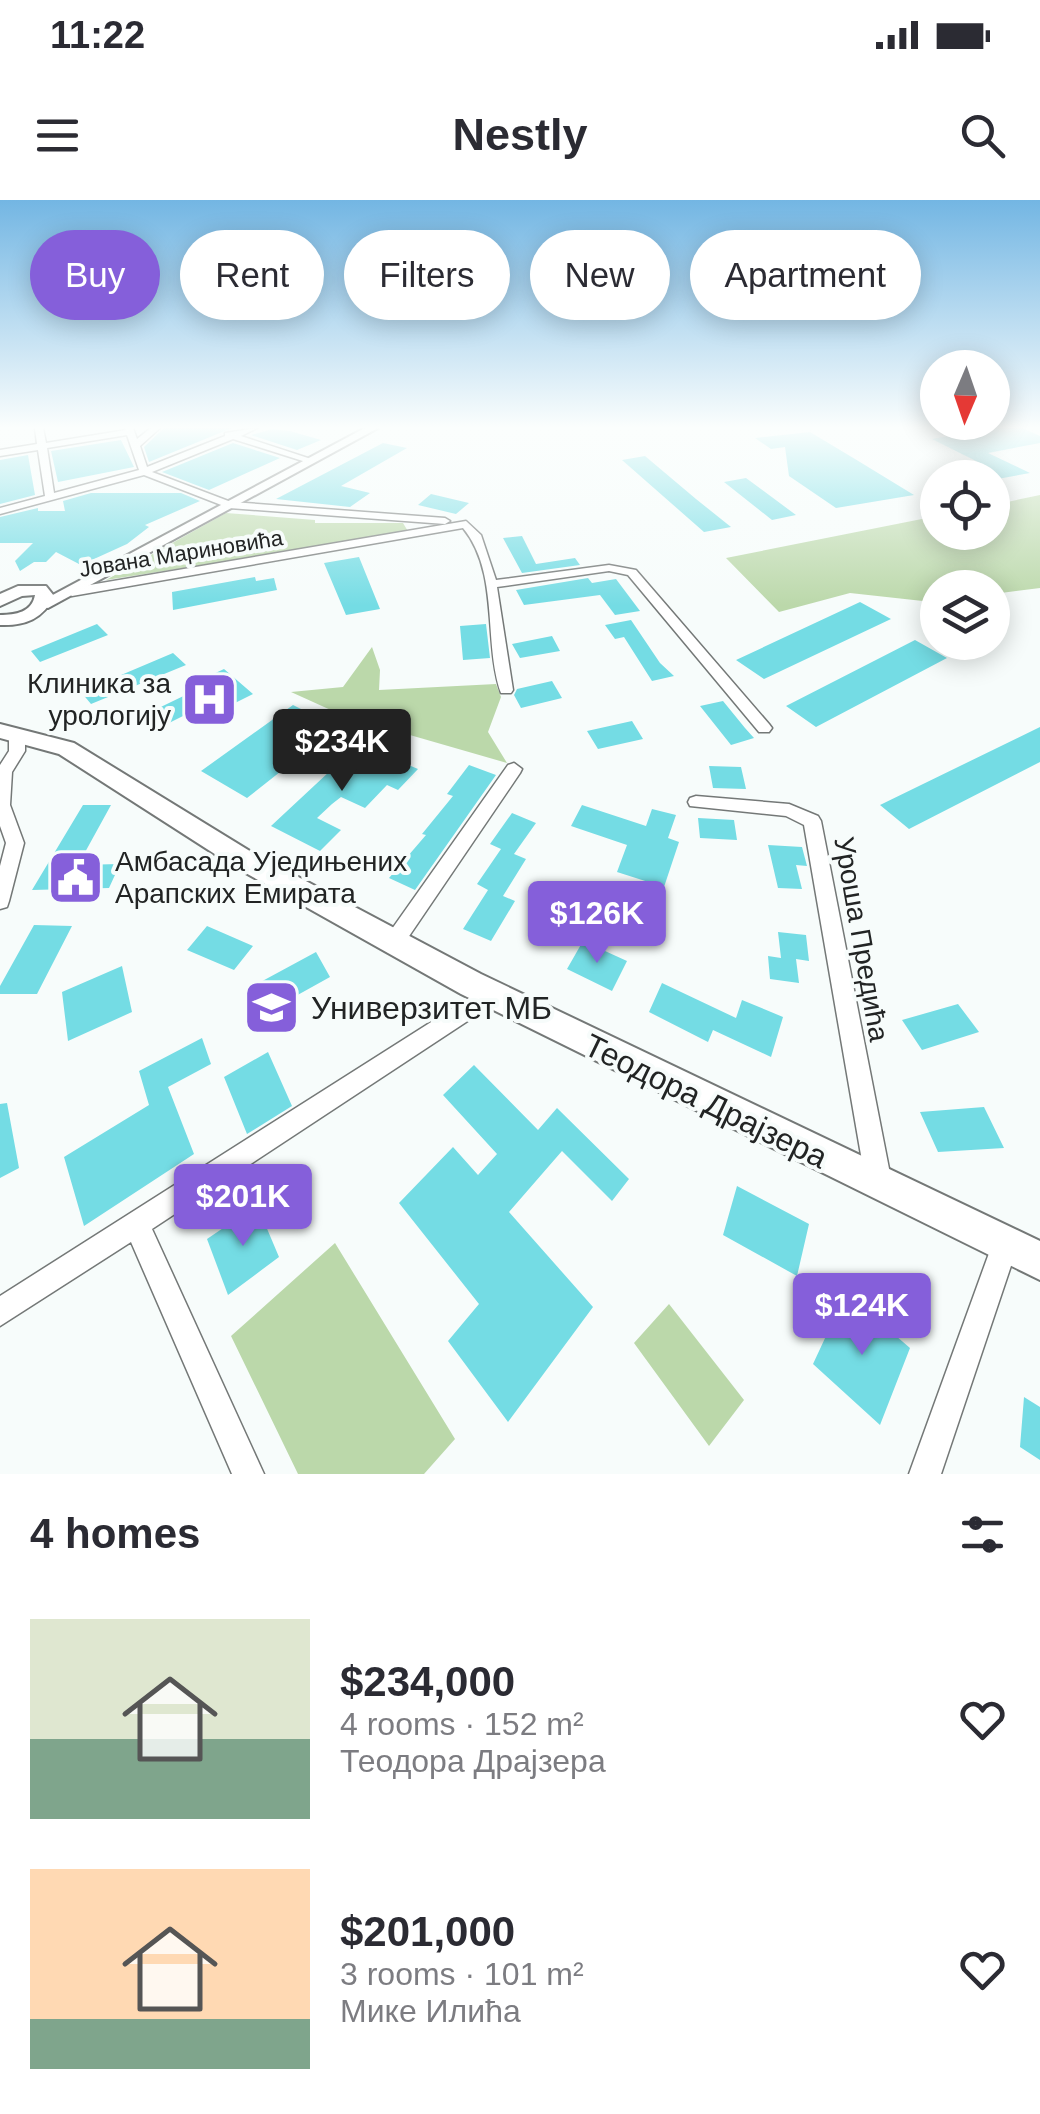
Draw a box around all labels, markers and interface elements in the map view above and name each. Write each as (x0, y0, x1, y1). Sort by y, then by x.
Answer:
text: 11:22 (50, 14, 145, 56)
icon: menu (30, 108, 85, 163)
icon: search (955, 108, 1010, 163)
text: Nestly (452, 109, 588, 160)
chip: Buy (30, 230, 160, 320)
chip: Rent (180, 230, 324, 320)
chip: Filters (344, 230, 510, 320)
chip: New (530, 230, 670, 320)
chip: Apartment (690, 230, 921, 320)
north arrow (920, 350, 1010, 440)
map controls (920, 350, 1010, 660)
button: locate (920, 460, 1010, 550)
street label: Јована Мариновића (78, 525, 285, 582)
button: layers (920, 570, 1010, 660)
place label: Клиника за урологију (27, 668, 171, 731)
hospital icon: Клиника за урологију (180, 669, 240, 729)
pin: $234K (272, 709, 412, 794)
text: $234K (295, 723, 389, 759)
street label: Уроша Предића (828, 834, 895, 1044)
place label: Амбасада Уједињених Арапских Емирата (115, 846, 407, 909)
public building icon: Амбасада Уједињених Арапских Емирата (46, 847, 106, 907)
pin: $126K (527, 881, 667, 966)
text: $126K (550, 895, 644, 931)
school or university icon: Универзитет МБ (242, 978, 302, 1038)
place label: Универзитет МБ (311, 990, 552, 1026)
street label: Теодора Драјзера (579, 1027, 833, 1175)
pin: $201K (173, 1164, 313, 1249)
text: $201K (196, 1178, 290, 1214)
pin: $124K (792, 1273, 932, 1358)
text: $124K (815, 1287, 909, 1323)
icon: filters (955, 1507, 1010, 1562)
text: 4 homes (30, 1510, 200, 1557)
text: $234,000 (340, 1658, 515, 1705)
icon: home (110, 1659, 230, 1779)
icon: heart (955, 1692, 1010, 1747)
text: 4 rooms · 152 m² (340, 1706, 584, 1742)
text: Теодора Драјзера (340, 1743, 606, 1779)
text: $201,000 (340, 1908, 515, 1955)
icon: home (110, 1909, 230, 2029)
icon: heart (955, 1942, 1010, 1997)
text: 3 rooms · 101 m² (340, 1956, 584, 1992)
text: Мике Илића (340, 1993, 521, 2029)

